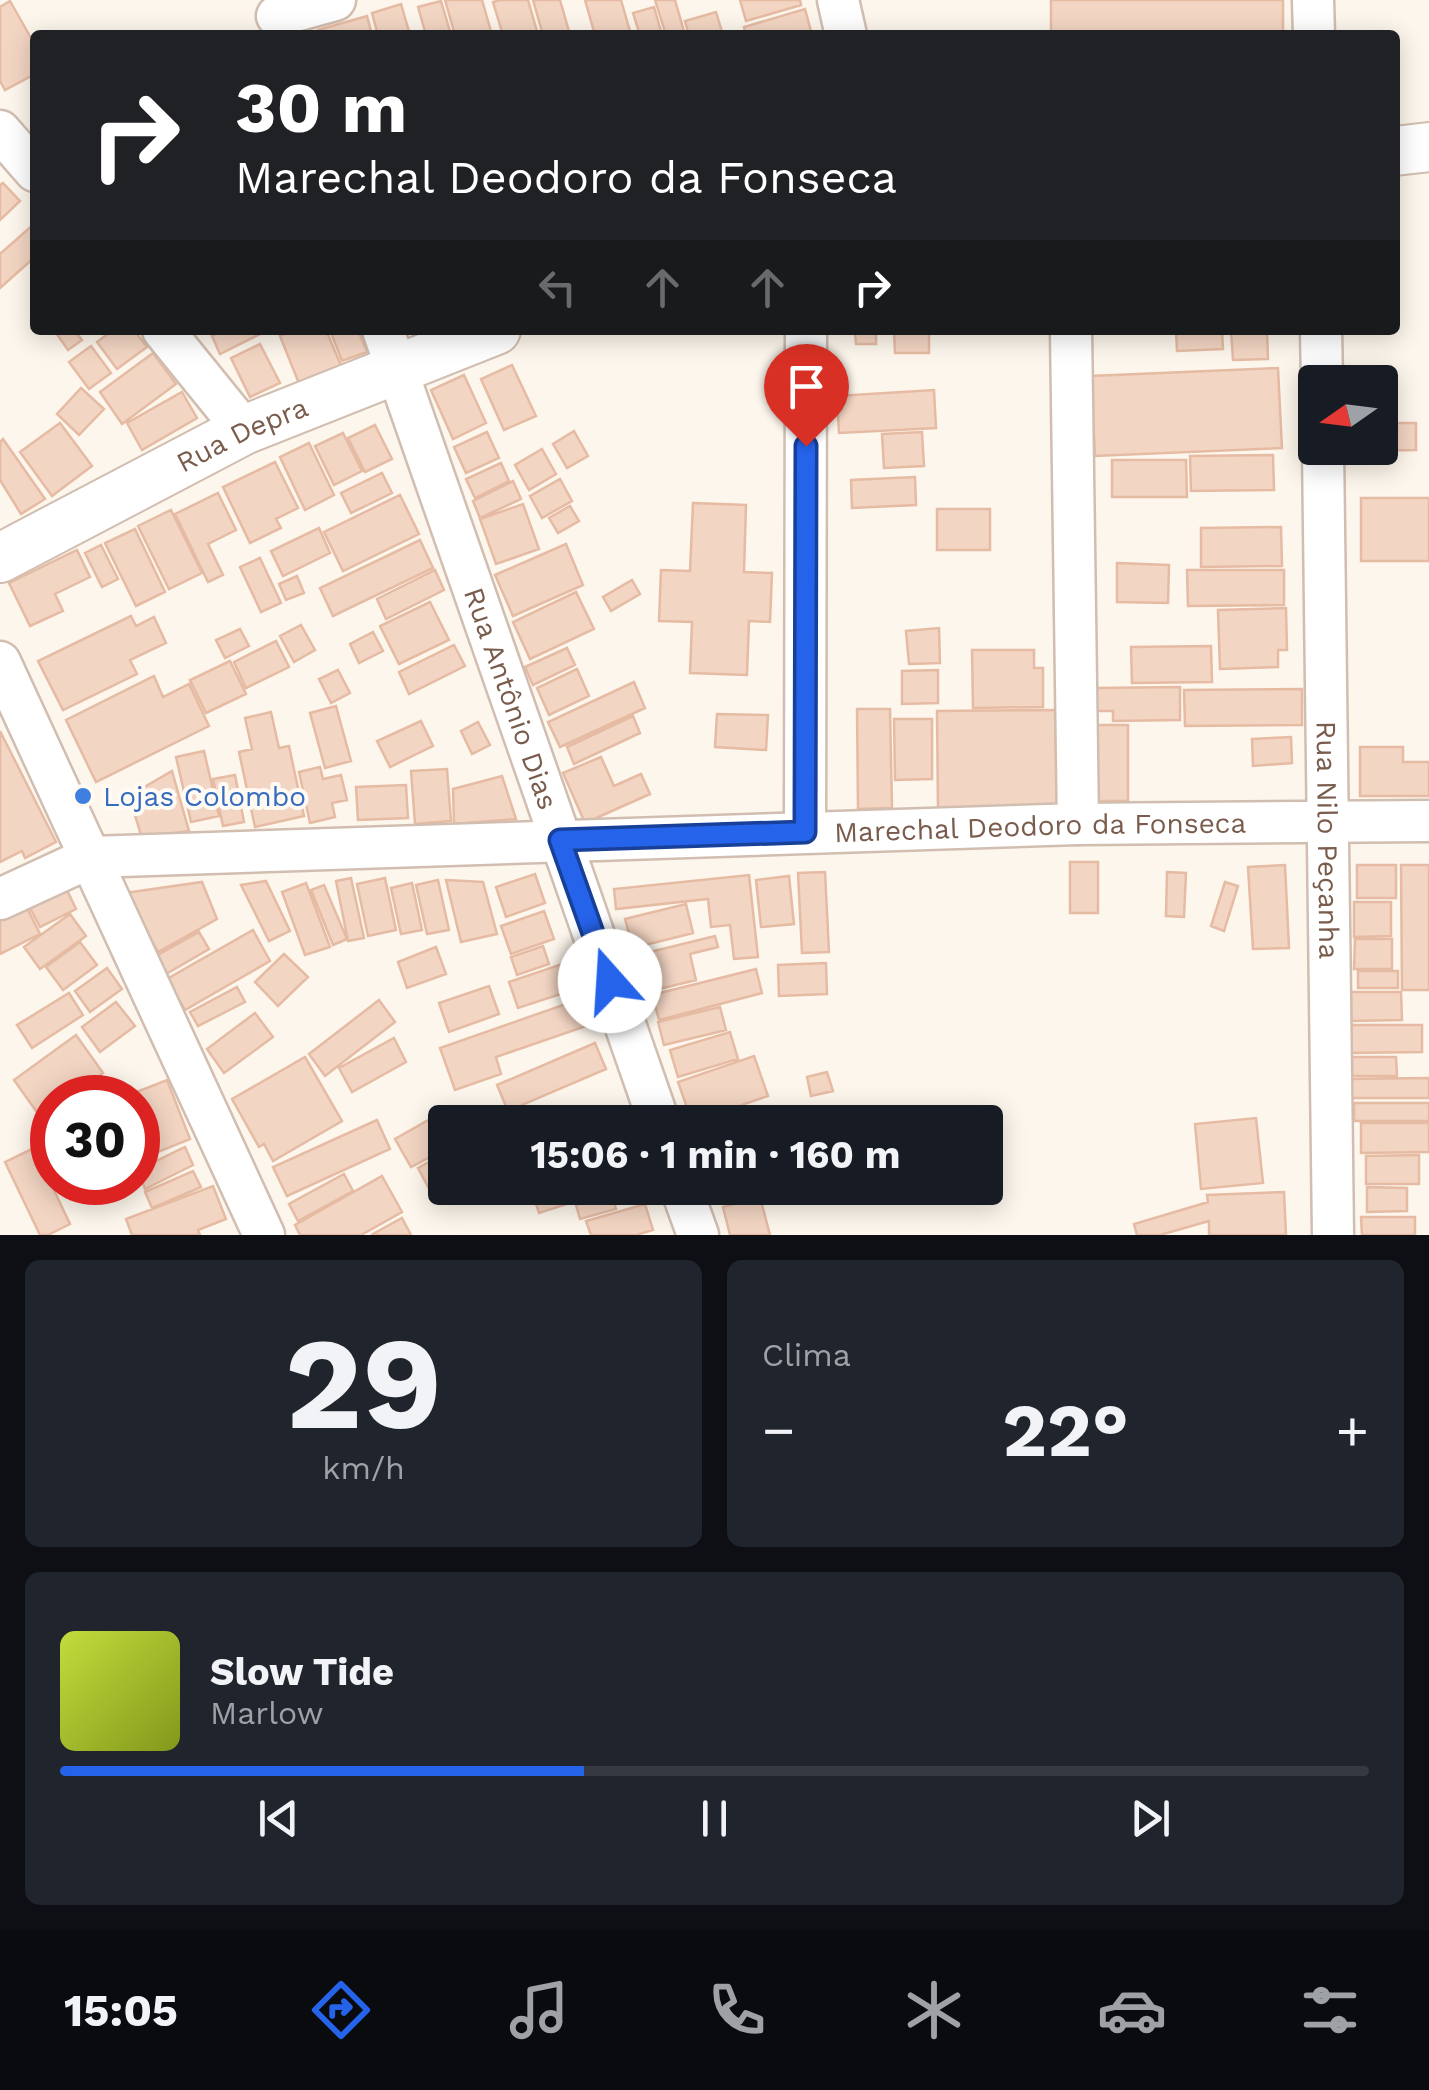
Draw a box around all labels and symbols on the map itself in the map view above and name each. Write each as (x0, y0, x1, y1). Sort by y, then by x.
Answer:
pin (764, 344, 849, 447)
north arrow (1298, 365, 1398, 465)
street label: Rua Depra (171, 390, 313, 479)
street label: Rua Antônio Dias (457, 583, 565, 814)
street label: Rua Nilo Peçanha (1310, 721, 1346, 960)
place label: Lojas Colombo (103, 780, 306, 813)
marker: Lojas Colombo (72, 785, 94, 807)
street label: Marechal Deodoro da Fonseca (834, 806, 1247, 849)
position arrow (558, 929, 662, 1033)
speed limit sign: 30 (30, 1075, 160, 1205)

